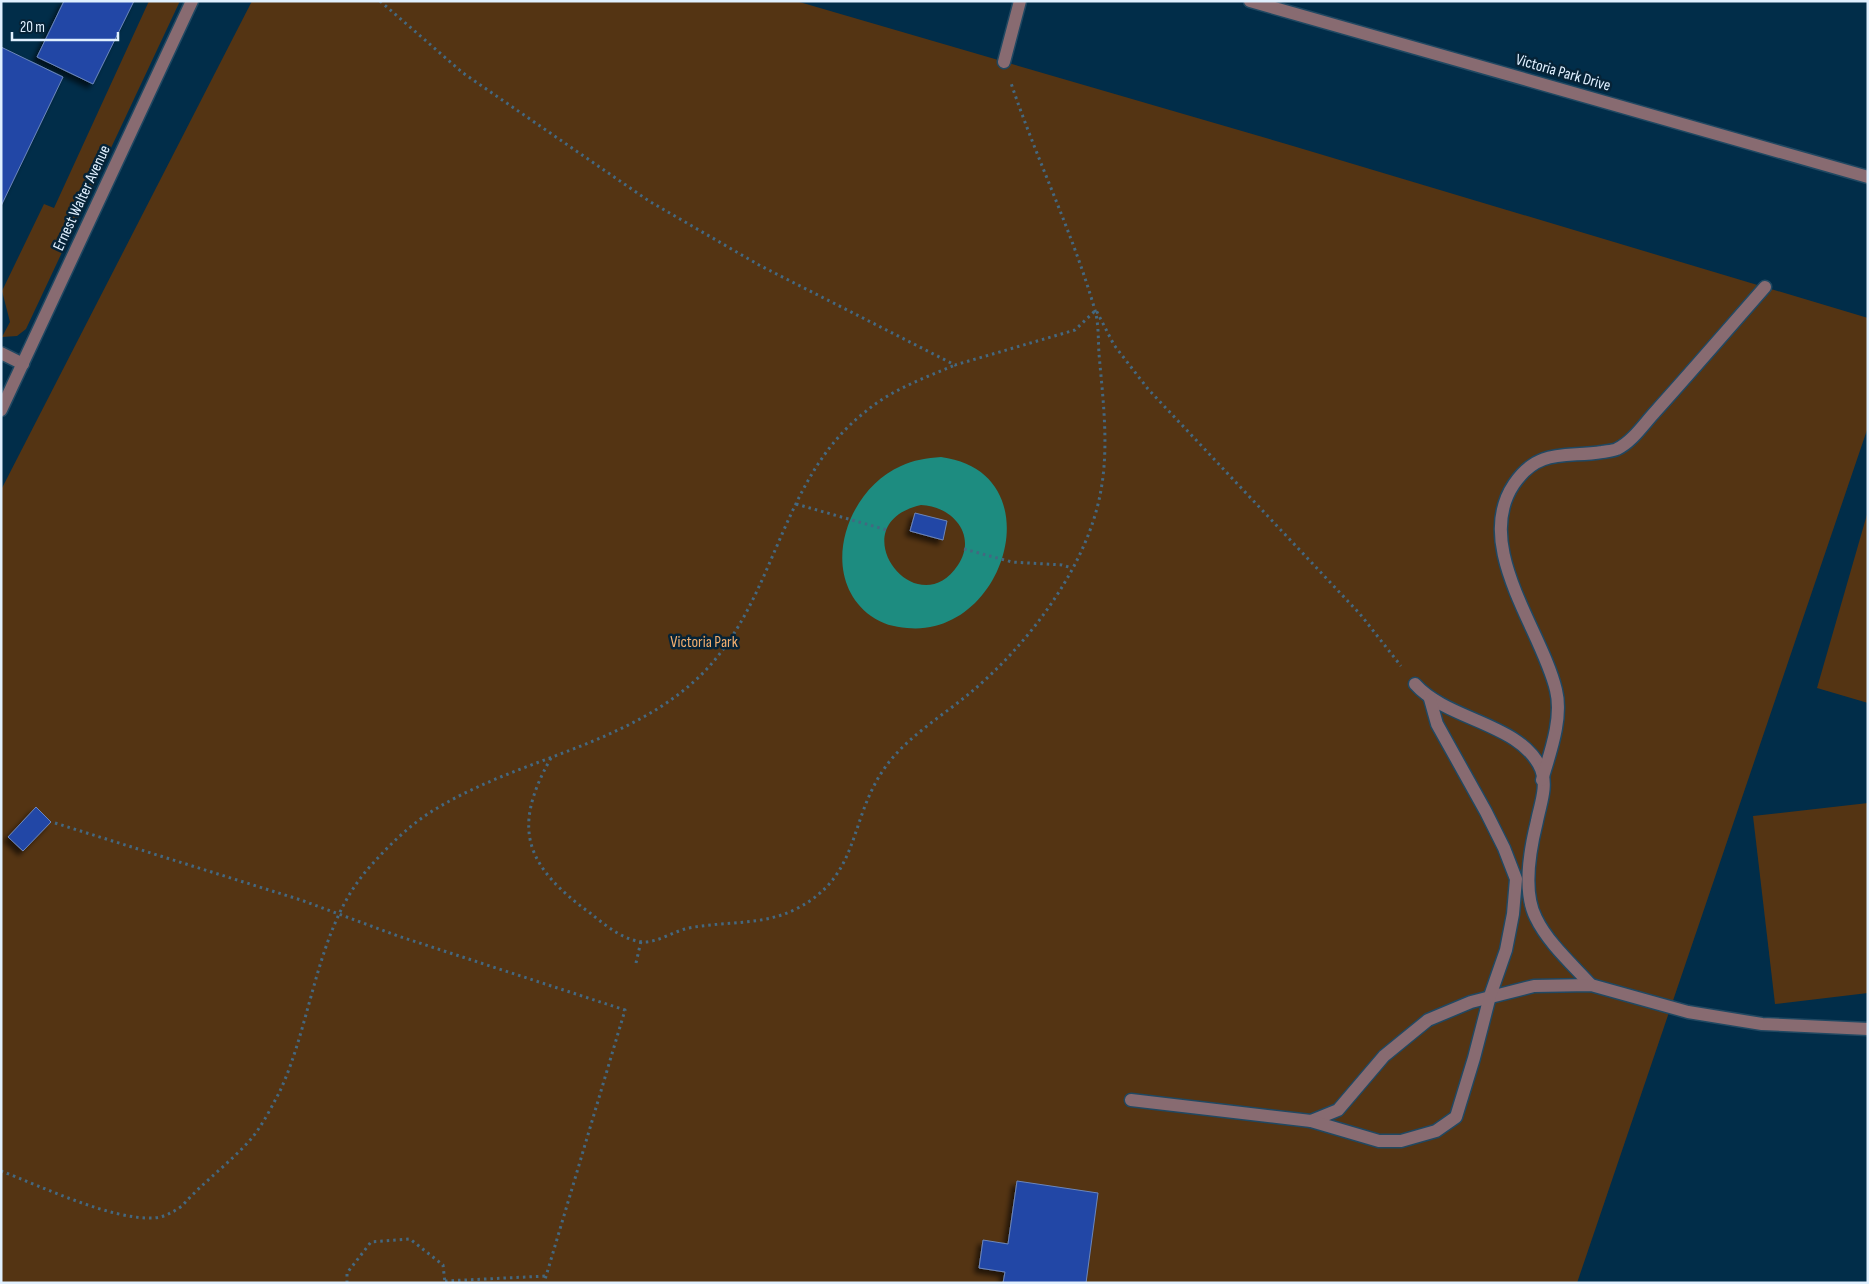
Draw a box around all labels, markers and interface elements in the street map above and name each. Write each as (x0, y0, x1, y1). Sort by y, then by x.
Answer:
scale bar (12, 10, 119, 42)
text: 20 m (20, 18, 45, 37)
street label: Victoria Park Drive (1513, 50, 1613, 96)
street label: Ernest Walter Avenue (49, 142, 115, 254)
park label: Victoria Park (670, 633, 738, 652)

